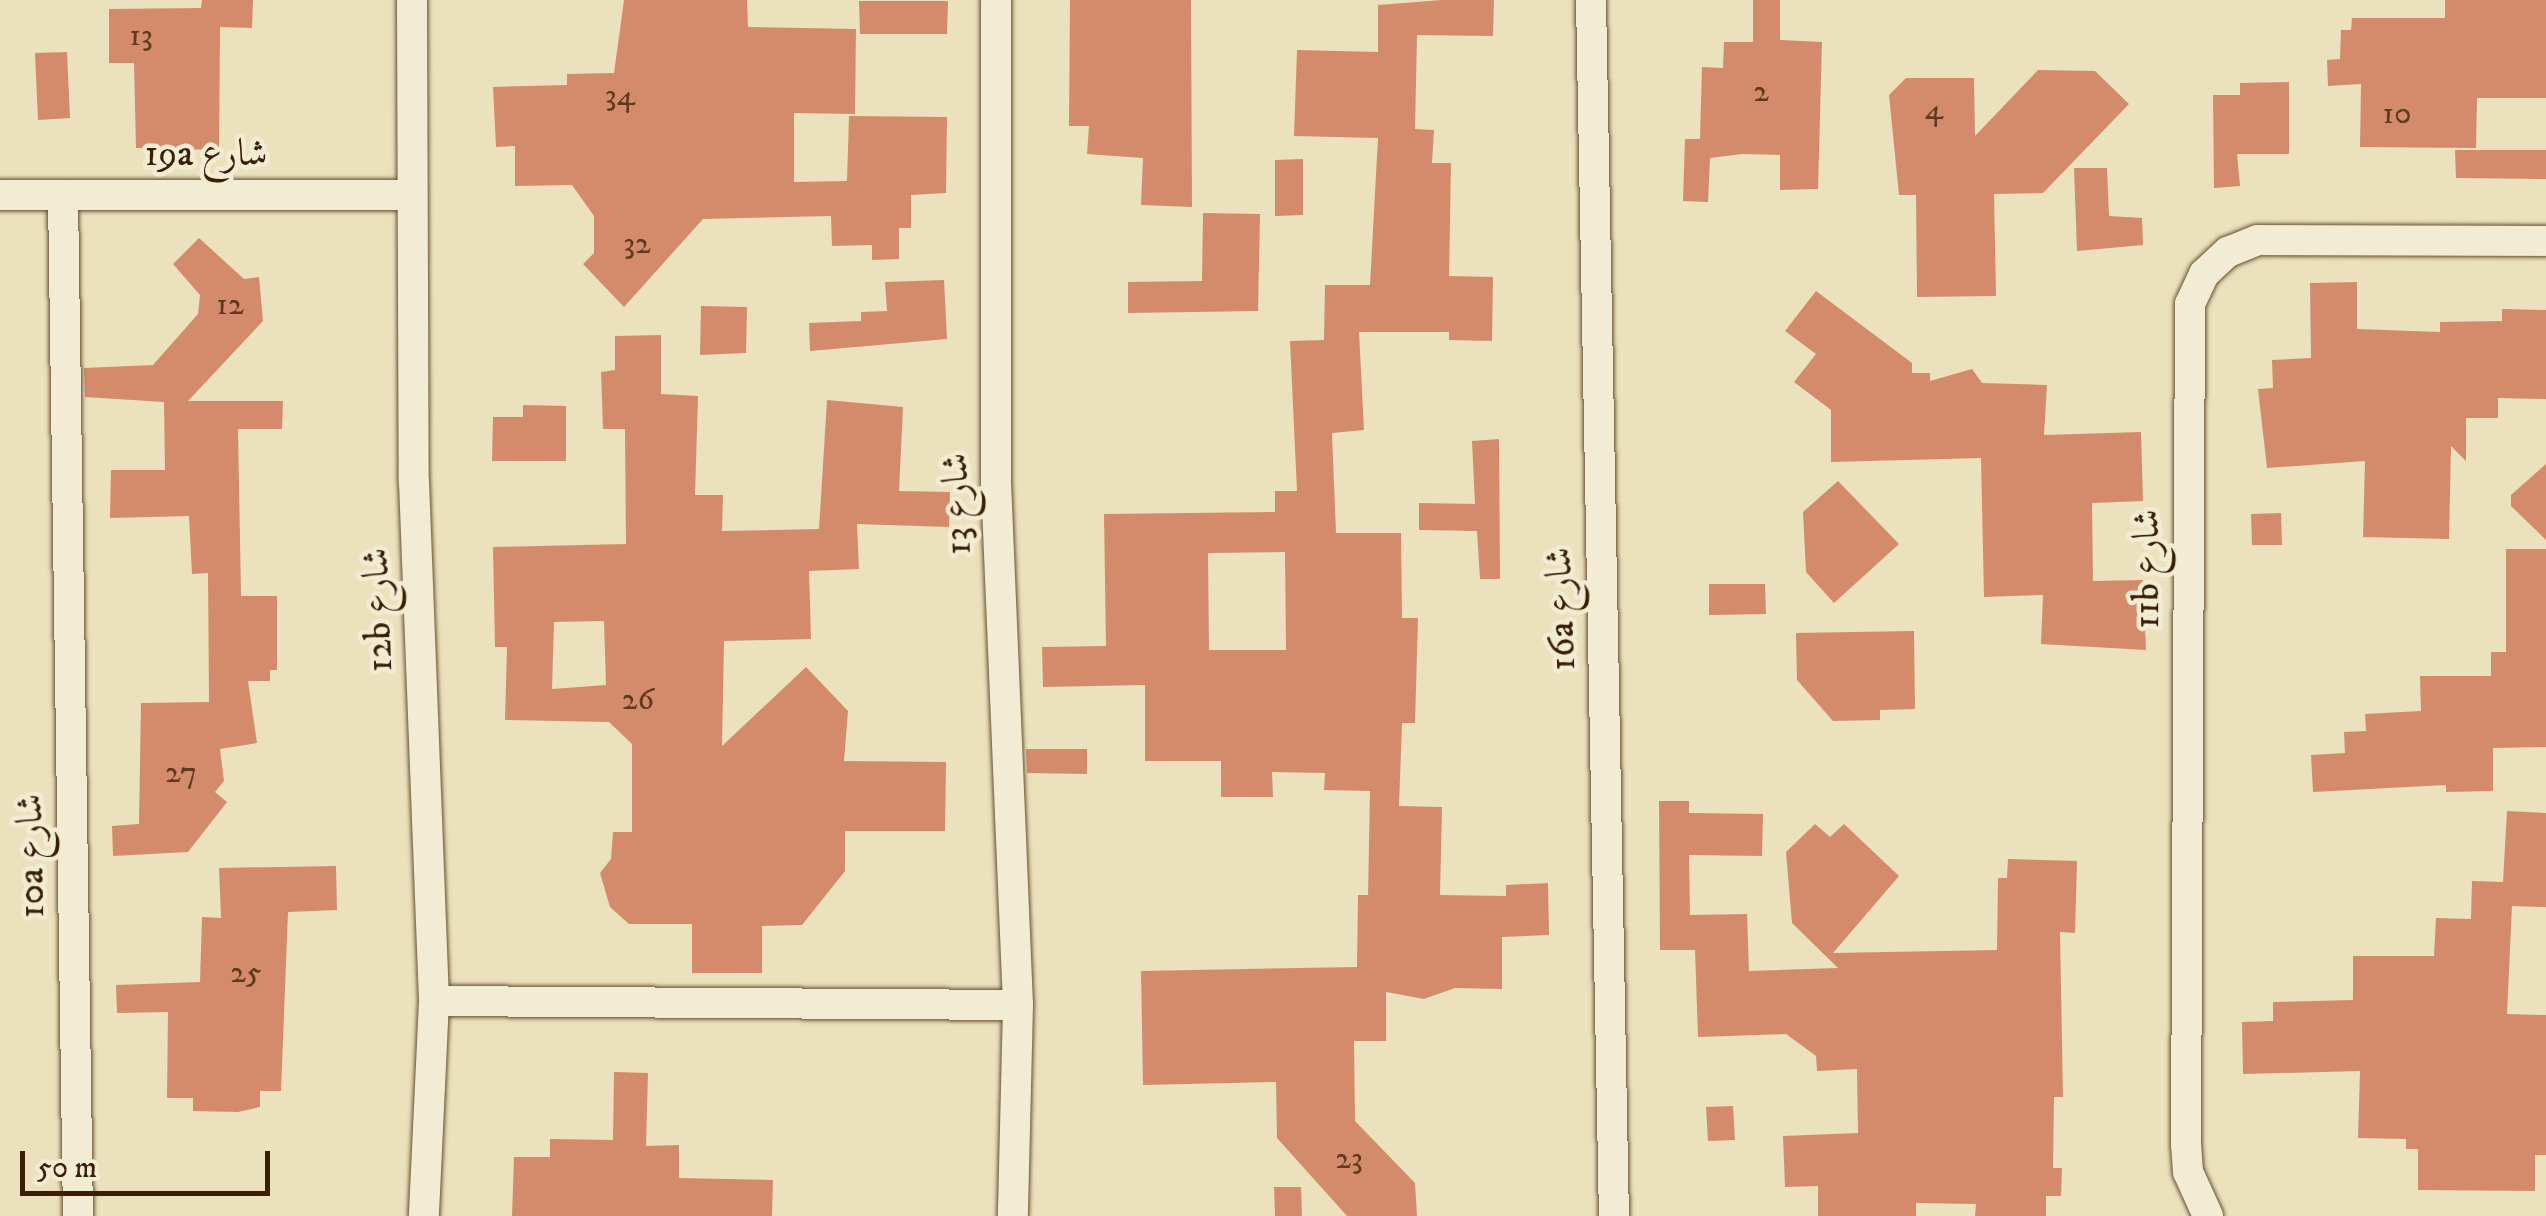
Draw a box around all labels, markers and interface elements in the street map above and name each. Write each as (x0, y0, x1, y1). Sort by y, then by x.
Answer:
house number: 13 (129, 17, 153, 55)
house number: 2 (1753, 73, 1769, 111)
house number: 34 (605, 77, 635, 115)
house number: 4 (1925, 91, 1943, 129)
house number: 10 (2383, 95, 2411, 133)
street label: 19a شارع (144, 132, 268, 178)
house number: 32 (623, 225, 651, 263)
house number: 12 (216, 286, 244, 324)
street label: شارع 13 (933, 452, 983, 556)
street label: 11b شارع (2125, 509, 2171, 629)
street label: 16a شارع (1537, 546, 1587, 672)
street label: 12b شارع (354, 547, 404, 673)
house number: 26 (622, 681, 654, 719)
house number: 27 (165, 754, 197, 792)
street label: 10a شارع (8, 793, 56, 919)
house number: 25 (230, 954, 262, 992)
scale bar (25, 1131, 275, 1193)
house number: 23 (1335, 1140, 1363, 1178)
text: 50 m (37, 1150, 97, 1187)

